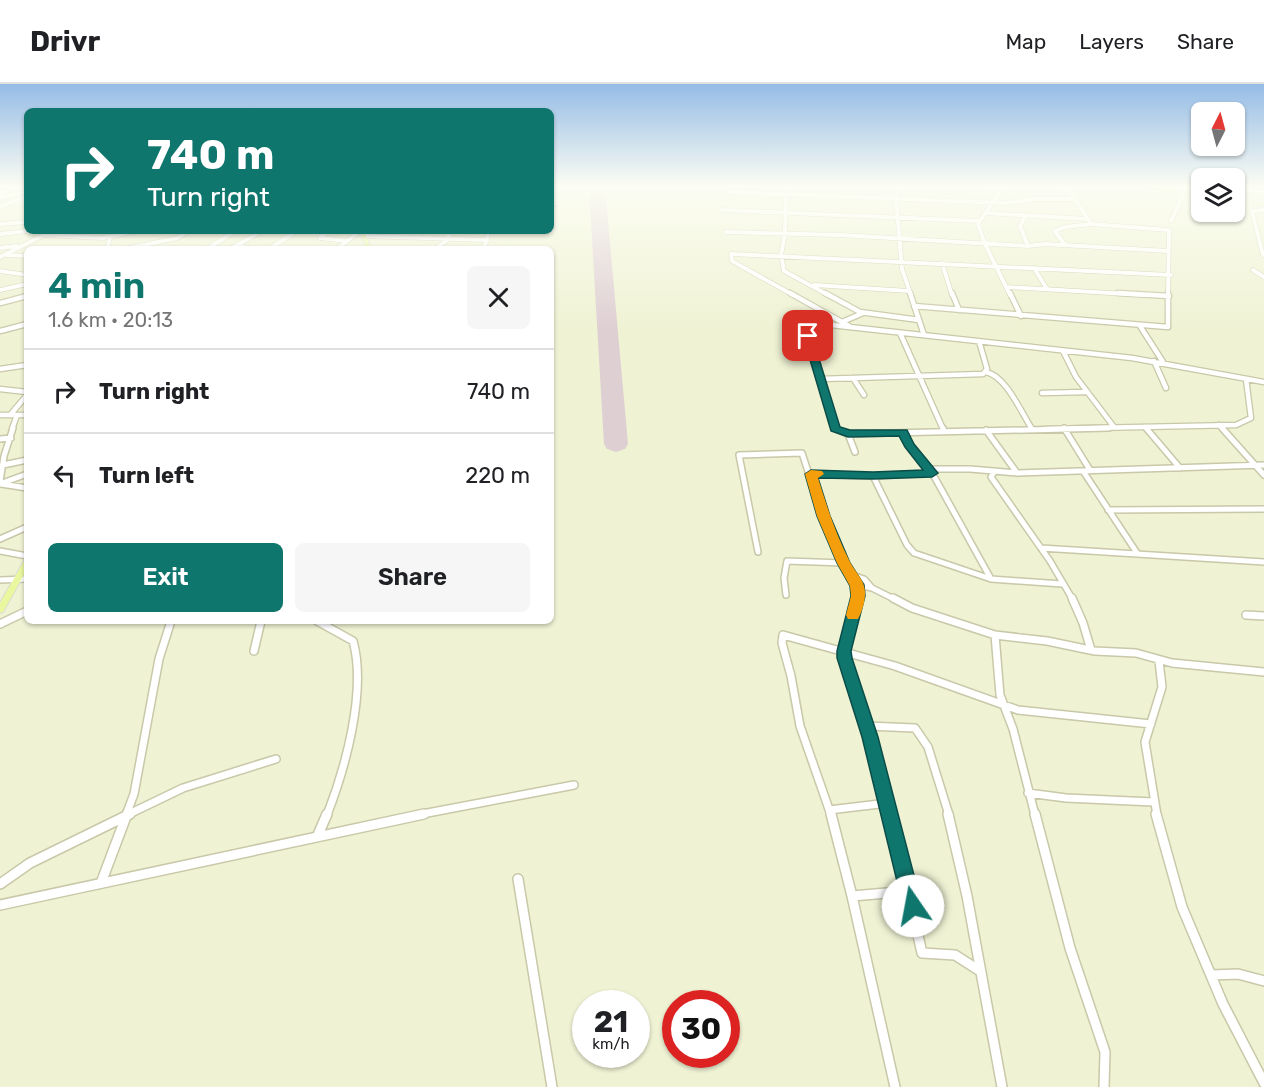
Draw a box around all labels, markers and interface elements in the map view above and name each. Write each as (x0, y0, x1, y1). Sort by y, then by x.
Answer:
text: Drivr (30, 25, 100, 58)
text: Map (1005, 29, 1046, 54)
text: Layers (1079, 29, 1144, 54)
text: Share (1177, 29, 1234, 54)
north arrow (1191, 102, 1245, 156)
map controls (1191, 102, 1245, 222)
text: 740 m (147, 130, 274, 180)
icon: right (48, 132, 126, 210)
button: layers (1191, 168, 1245, 222)
text: Turn right (147, 181, 270, 213)
text: 4 min (48, 264, 145, 307)
button: close (467, 266, 530, 329)
text: 1.6 km · 20:13 (48, 308, 173, 332)
pin (782, 310, 833, 361)
icon: arrive (791, 319, 824, 352)
icon: right (48, 375, 81, 408)
text: Turn right (99, 378, 209, 405)
text: 740 m (467, 378, 530, 405)
icon: left (48, 459, 81, 492)
text: Turn left (99, 462, 194, 489)
text: 220 m (465, 462, 530, 489)
button: Exit (48, 543, 283, 612)
button: Share (295, 543, 530, 612)
position arrow (881, 874, 945, 938)
speed limit sign: 30 (662, 990, 740, 1068)
text: 21 (594, 1004, 628, 1040)
text: km/h (592, 1035, 630, 1053)

